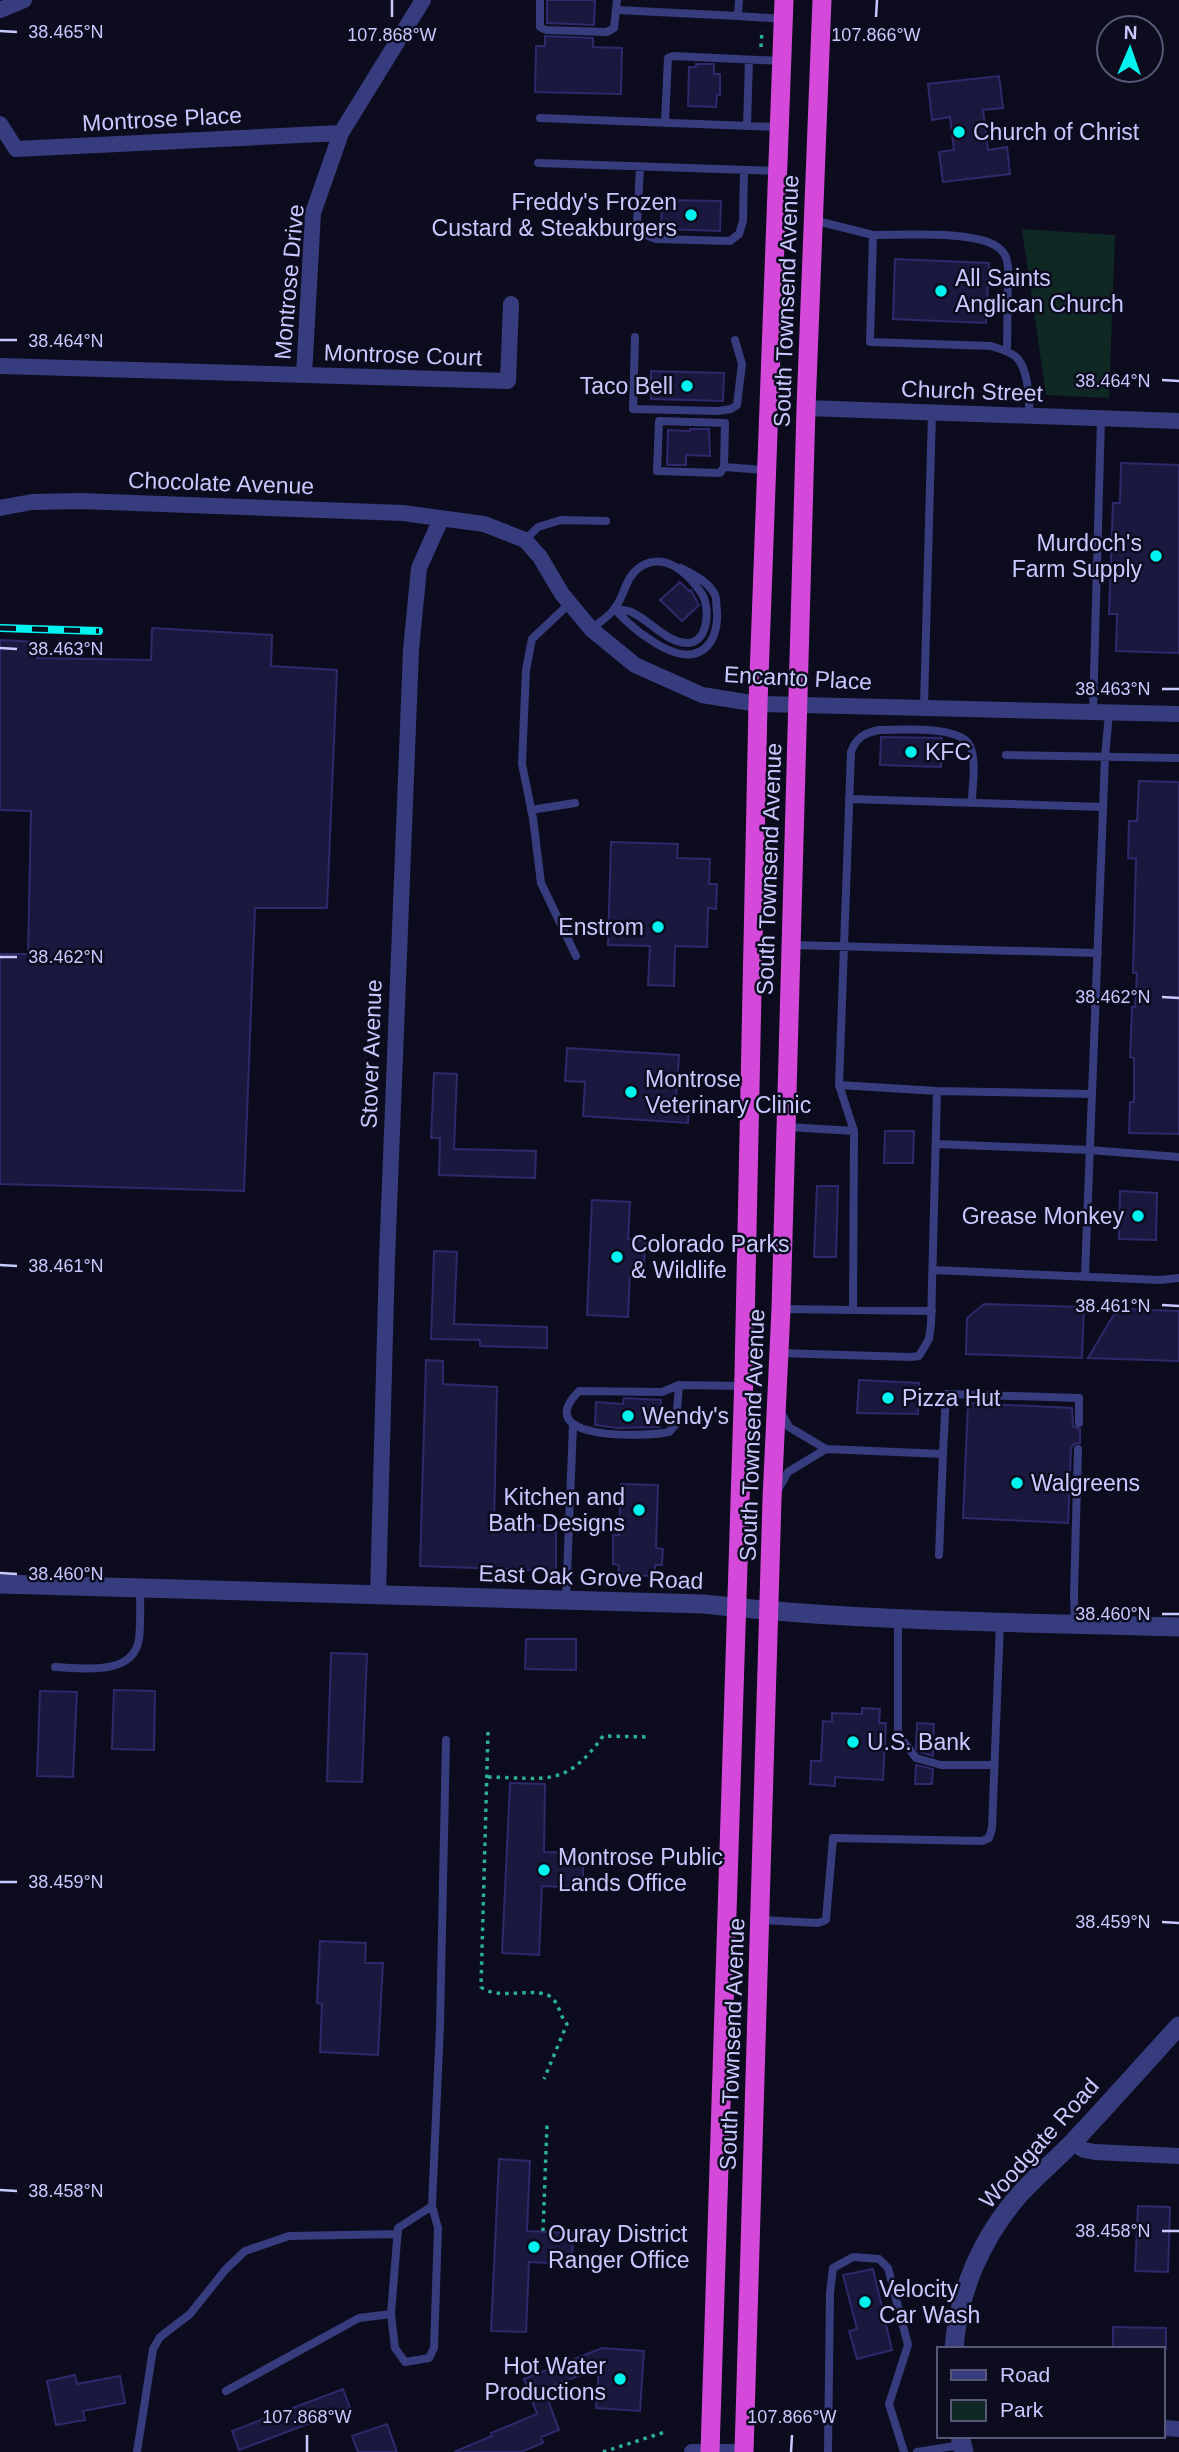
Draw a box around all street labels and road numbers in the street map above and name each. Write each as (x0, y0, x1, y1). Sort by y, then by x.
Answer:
street label: Montrose Place (82, 102, 242, 136)
street label: South Townsend Avenue (769, 174, 803, 428)
street label: Montrose Drive (269, 203, 309, 361)
street label: Montrose Court (323, 339, 483, 371)
street label: Church Street (901, 376, 1044, 406)
street label: Chocolate Avenue (127, 467, 315, 499)
street label: Encanto Place (723, 661, 873, 695)
street label: South Townsend Avenue (752, 742, 786, 996)
street label: Stover Avenue (355, 979, 387, 1129)
street label: South Townsend Avenue (735, 1308, 769, 1562)
street label: East Oak Grove Road (478, 1560, 704, 1594)
street label: South Townsend Avenue (715, 1917, 749, 2171)
street label: Woodgate Road (974, 2073, 1104, 2213)

